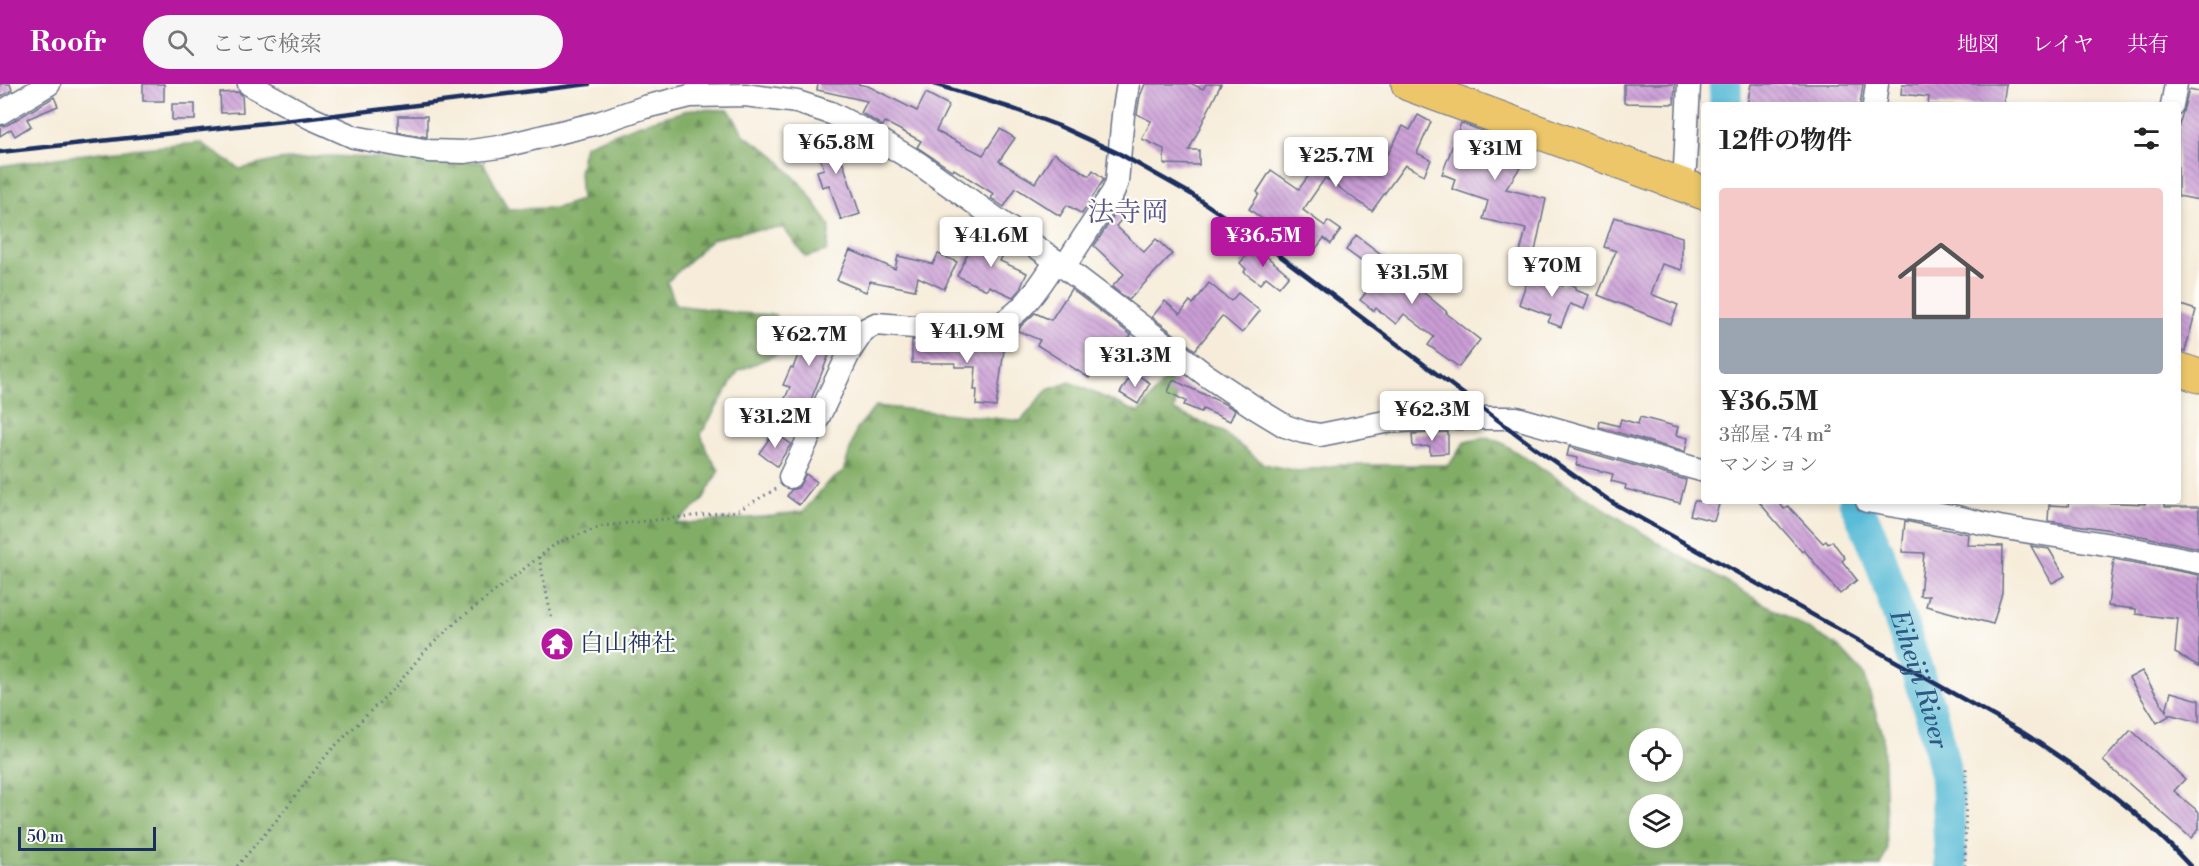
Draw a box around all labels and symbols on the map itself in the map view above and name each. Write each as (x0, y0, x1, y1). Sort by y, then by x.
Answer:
pin: ¥65.8M (787, 124, 885, 175)
pin: ¥31M (1459, 130, 1531, 181)
pin: ¥25.7M (1287, 137, 1385, 188)
district label: 法寺岡 (1088, 196, 1169, 230)
pin: ¥41.6M (942, 217, 1040, 268)
pin: ¥36.5M (1214, 217, 1312, 268)
pin: ¥70M (1516, 247, 1588, 298)
pin: ¥31.5M (1363, 254, 1461, 305)
pin: ¥41.9M (918, 313, 1016, 364)
pin: ¥62.7M (760, 316, 858, 367)
pin: ¥31.3M (1086, 337, 1184, 388)
pin: ¥62.3M (1383, 391, 1481, 442)
pin: ¥31.2M (726, 398, 824, 449)
water label: Eiheiji River (1882, 605, 1955, 753)
temple icon: 白山神社 (539, 626, 575, 662)
place label: 白山神社 (580, 629, 676, 659)
scale bar (18, 824, 156, 852)

